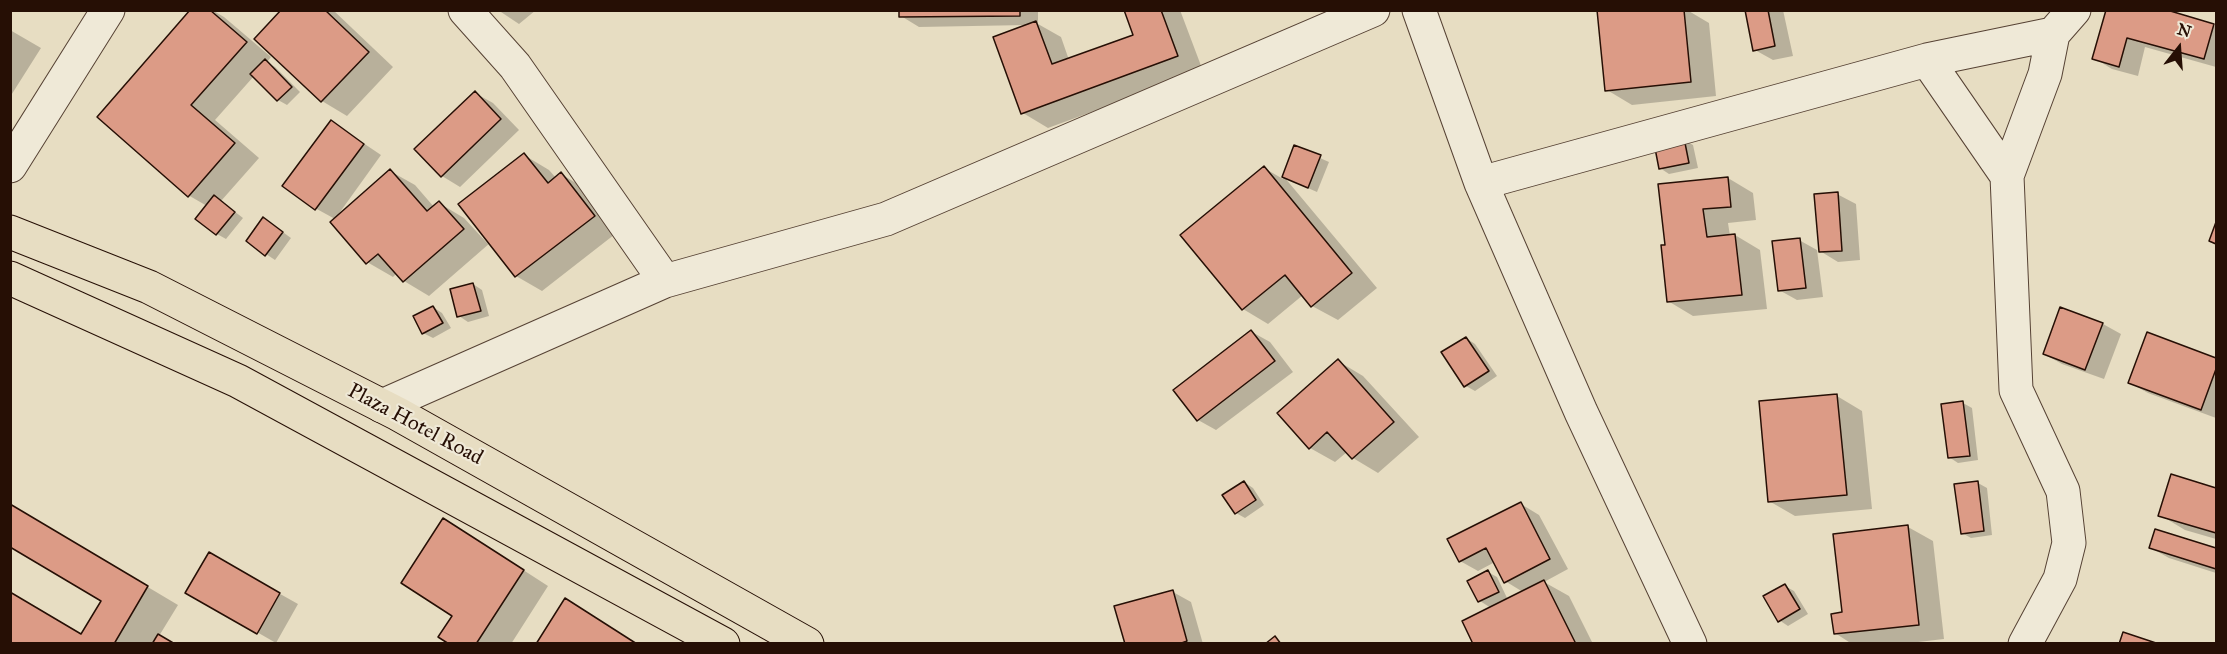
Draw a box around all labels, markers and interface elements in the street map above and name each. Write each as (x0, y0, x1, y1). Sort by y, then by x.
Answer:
north arrow (2149, 18, 2209, 78)
text: N (2175, 19, 2194, 41)
street label: Plaza Hotel Road (343, 379, 487, 471)

